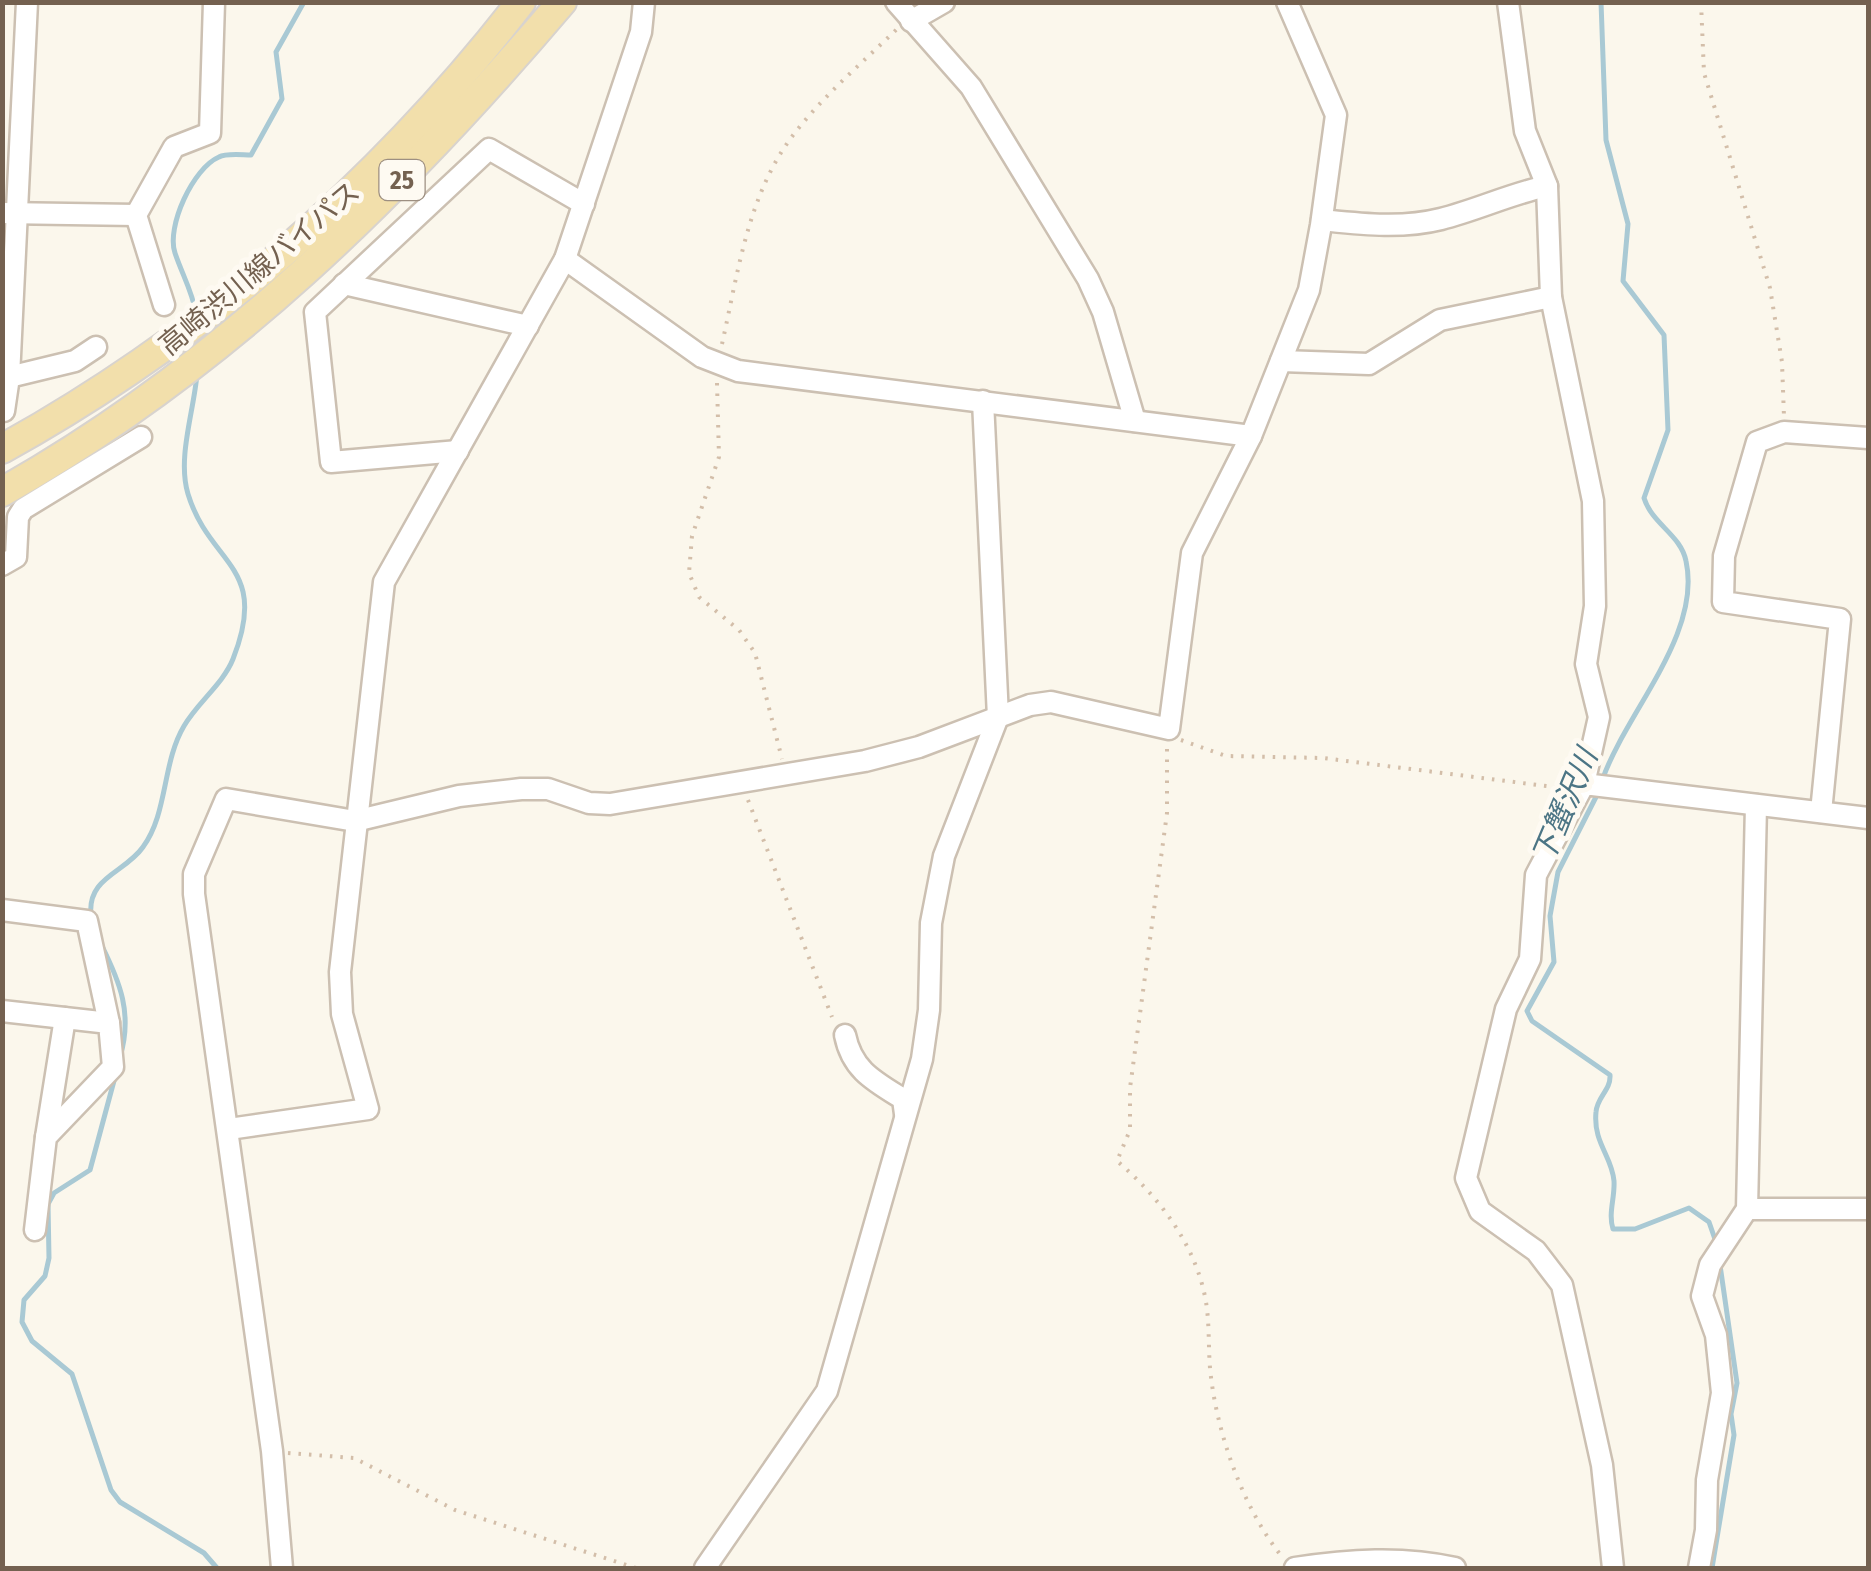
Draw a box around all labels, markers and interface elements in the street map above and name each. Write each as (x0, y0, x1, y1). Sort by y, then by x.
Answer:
road number: 25 (380, 160, 424, 200)
street label: 高崎渋川線バイパス (152, 175, 366, 362)
water label: 下蟹沢川 (1525, 741, 1606, 868)

